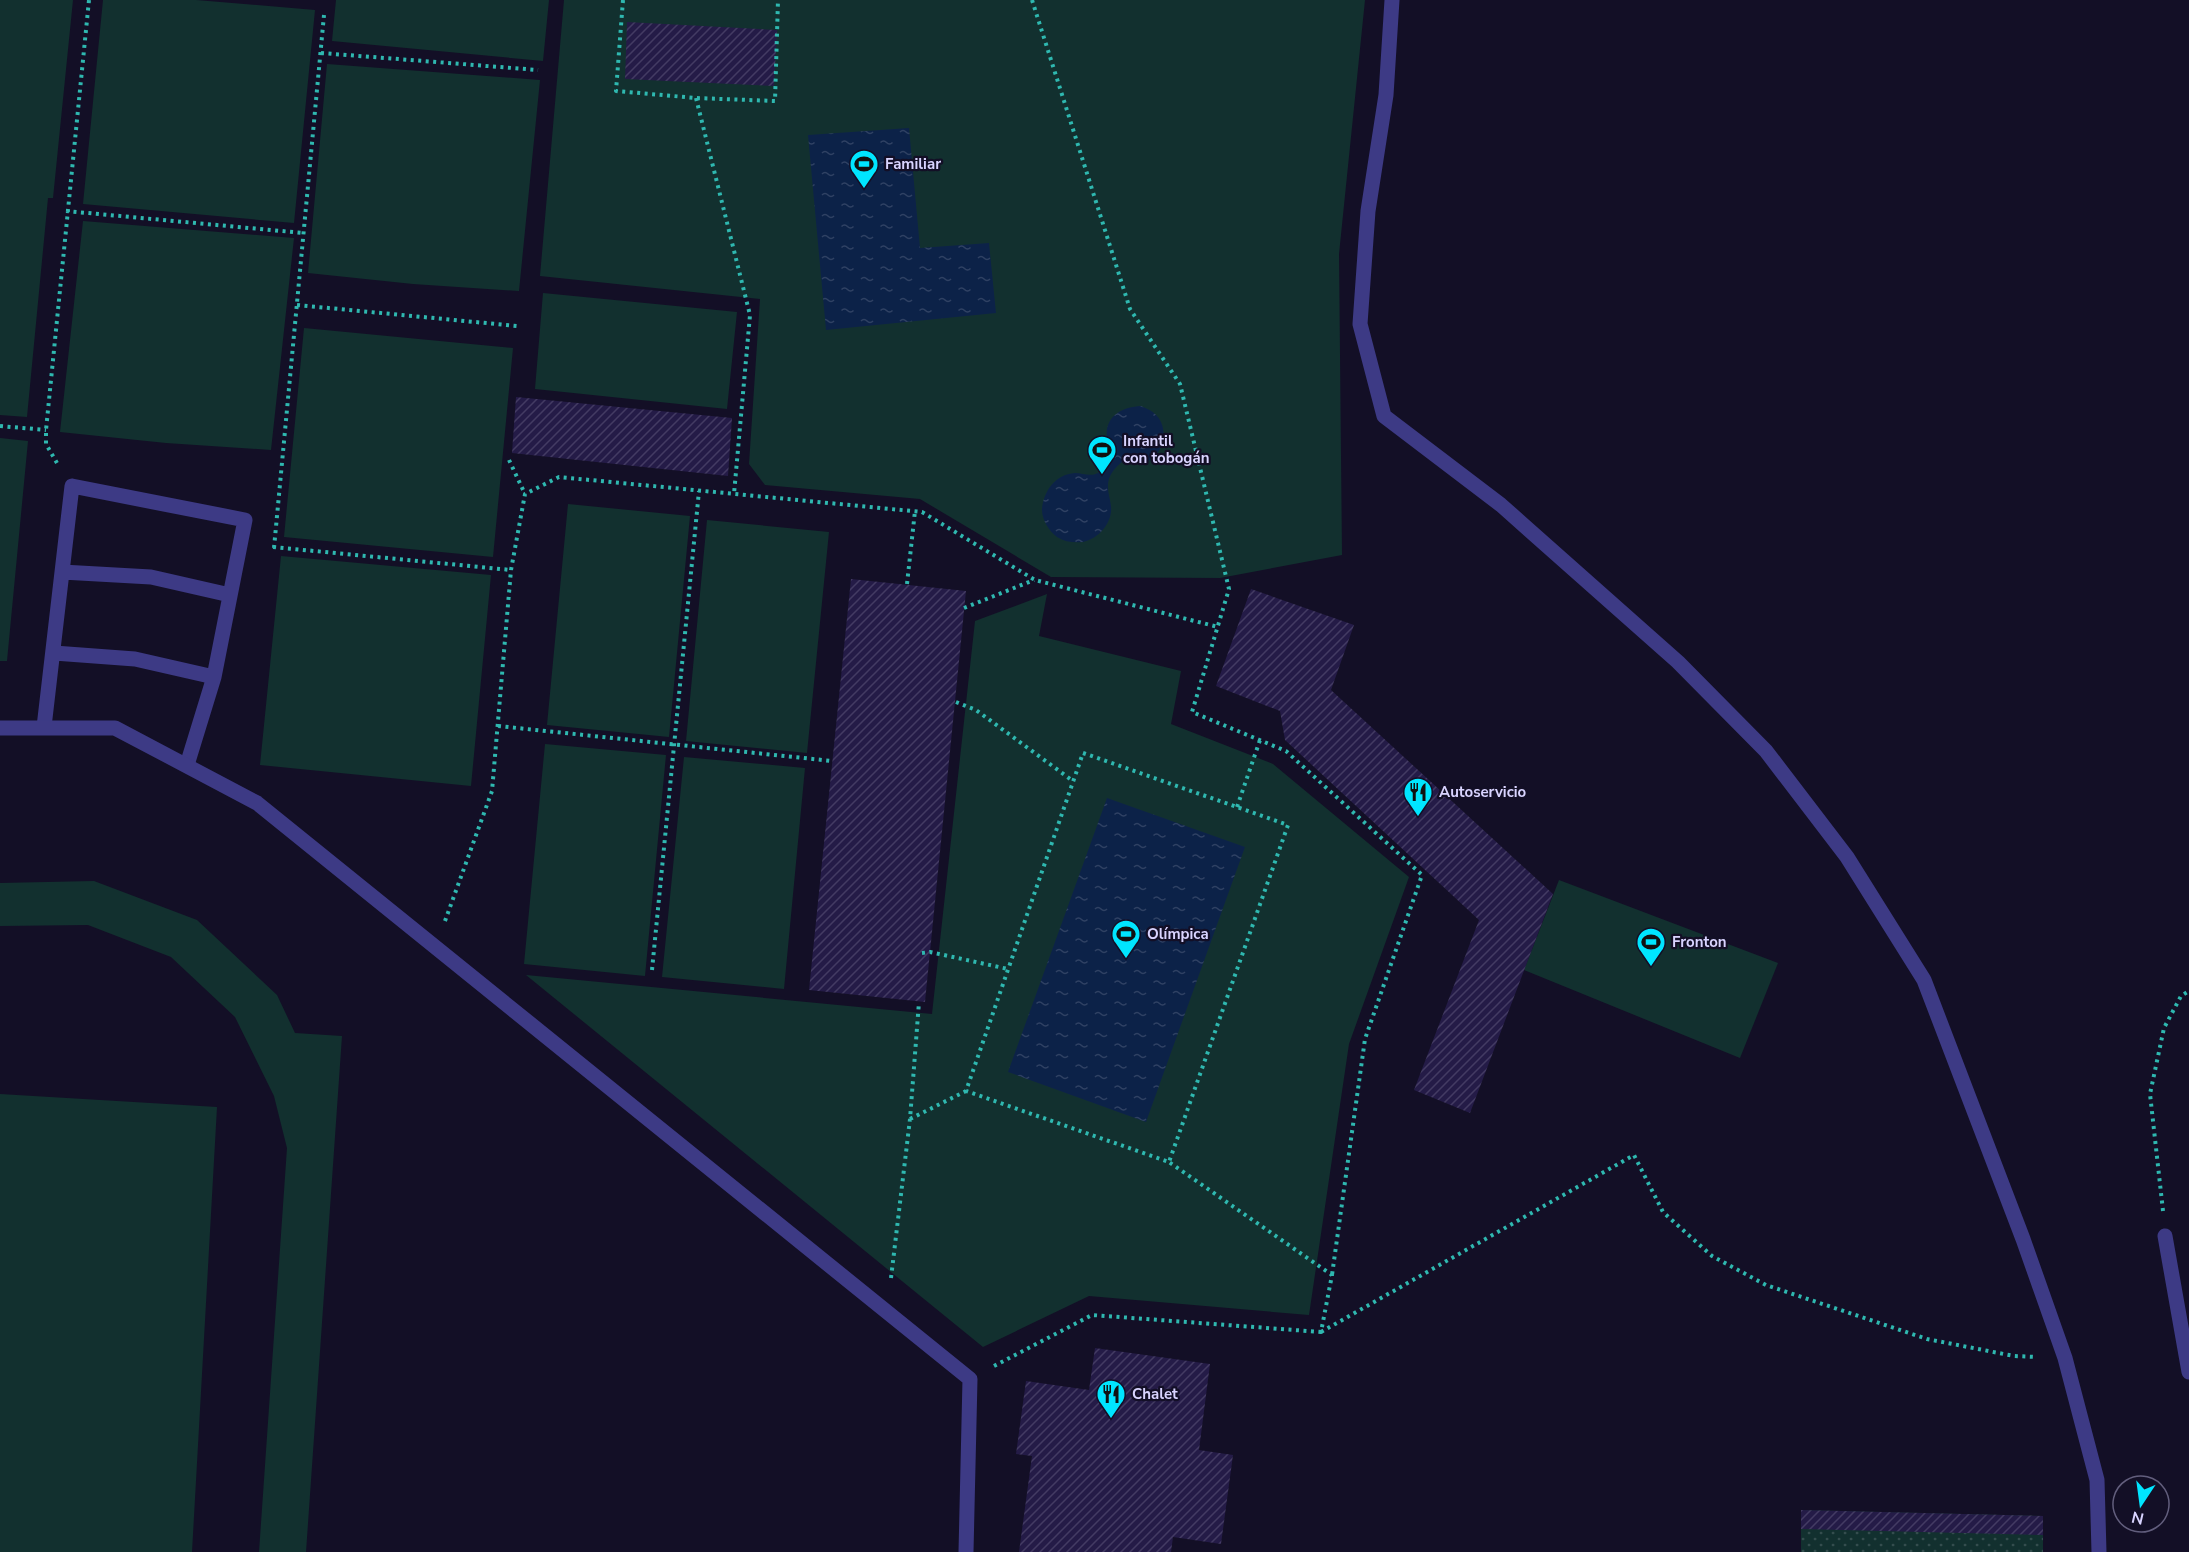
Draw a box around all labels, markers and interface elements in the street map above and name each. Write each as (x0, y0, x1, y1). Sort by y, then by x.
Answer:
sports icon: Familiar (848, 148, 880, 190)
place label: Familiar (885, 154, 941, 174)
place label: Infantil con tobogán (1123, 431, 1209, 468)
sports icon: Infantil con tobogán (1086, 434, 1118, 476)
restaurant icon: Autoservicio (1402, 776, 1434, 818)
place label: Autoservicio (1439, 782, 1527, 802)
sports icon: Olímpica (1110, 918, 1142, 960)
place label: Olímpica (1147, 924, 1209, 944)
sports icon: Fronton (1635, 926, 1667, 968)
place label: Fronton (1672, 932, 1727, 952)
restaurant icon: Chalet (1095, 1378, 1127, 1420)
place label: Chalet (1132, 1384, 1178, 1404)
north arrow (2111, 1474, 2171, 1534)
text: N (2130, 1506, 2146, 1530)

